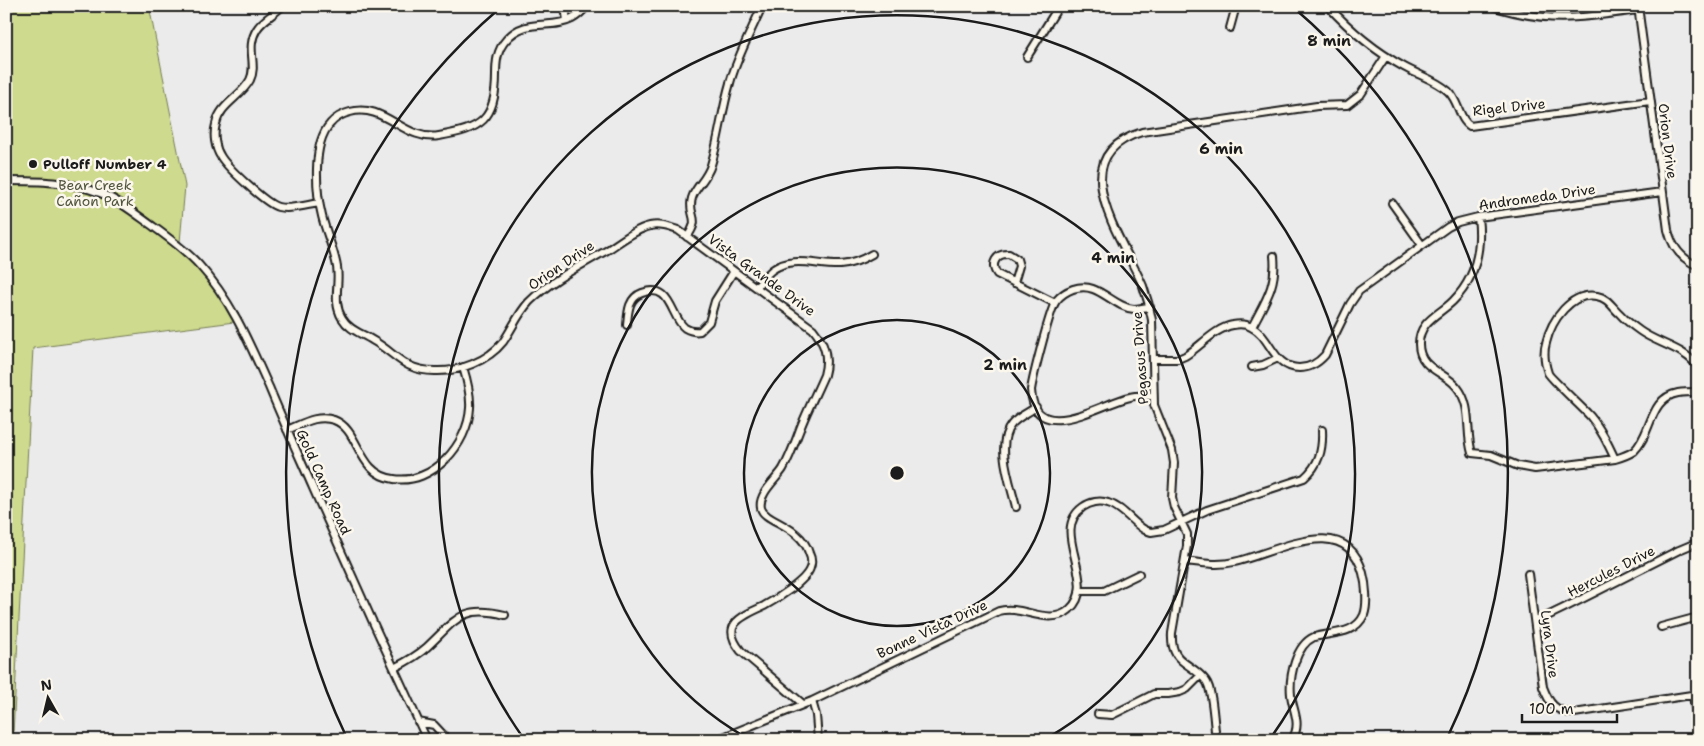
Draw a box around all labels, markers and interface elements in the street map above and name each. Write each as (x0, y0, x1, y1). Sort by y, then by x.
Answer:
text: 8 min (1307, 31, 1351, 51)
street label: Rigel Drive (1472, 94, 1546, 120)
street label: Orion Drive (1654, 102, 1682, 180)
text: 6 min (1199, 139, 1243, 159)
place label: Pulloff Number 4 (43, 155, 167, 173)
marker: Pulloff Number 4 (27, 158, 39, 170)
park label: Bear Creek Cañon Park (56, 176, 134, 210)
street label: Andromeda Drive (1477, 180, 1597, 214)
street label: Vista Grande Drive (705, 230, 819, 320)
street label: Orion Drive (524, 236, 598, 294)
text: 4 min (1091, 248, 1135, 268)
street label: Pegasus Drive (1128, 311, 1152, 405)
text: 2 min (983, 355, 1027, 375)
street label: Gold Camp Road (293, 426, 355, 538)
centre of rings (888, 464, 906, 482)
street label: Hercules Drive (1564, 541, 1658, 601)
street label: Bonne Vista Drive (874, 595, 990, 662)
street label: Lyra Drive (1537, 609, 1563, 679)
north arrow (22, 674, 72, 724)
text: N (39, 675, 53, 695)
scale bar (1522, 691, 1616, 723)
text: 100 m (1529, 699, 1574, 719)

